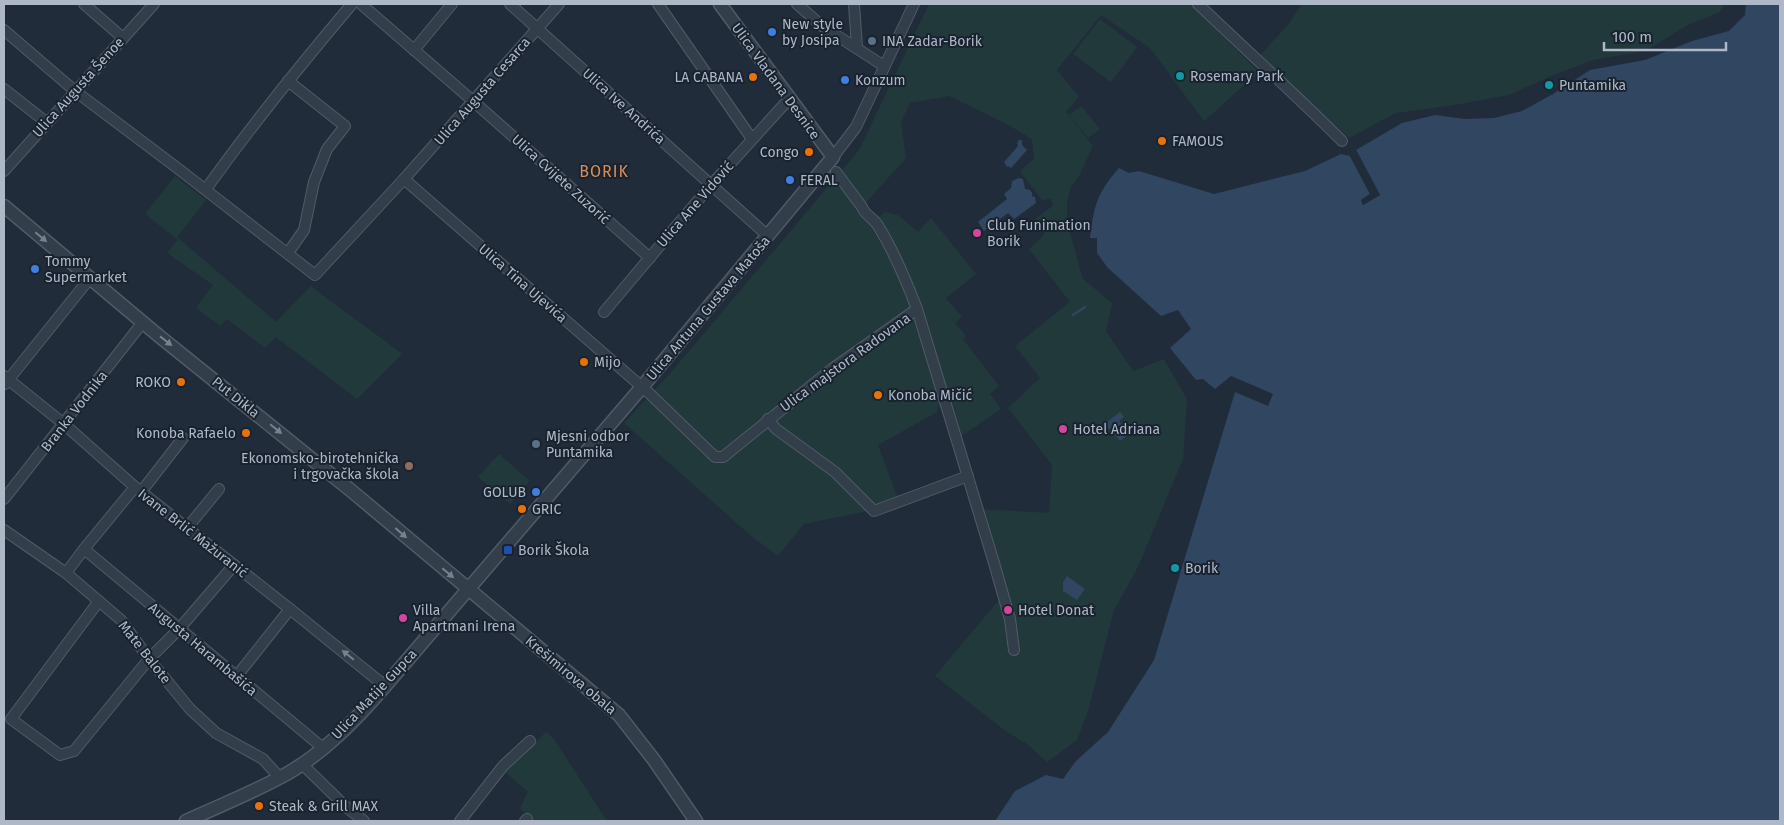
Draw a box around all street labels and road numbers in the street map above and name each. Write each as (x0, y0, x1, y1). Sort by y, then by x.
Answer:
street label: Ulica Vladana Desnice (728, 20, 823, 143)
street label: Ulica Augusta Šenoe (28, 33, 128, 141)
street label: Ulica Augusta Cesarca (431, 34, 534, 149)
street label: Ulica Ive Andrića (579, 65, 669, 148)
street label: Ulica Cvijete Zuzorić (508, 131, 614, 228)
street label: Ulica Ane Vidović (653, 158, 738, 251)
street label: Ulica Antuna Gustava Matoša (643, 233, 774, 384)
street label: Ulica Tina Ujevića (475, 240, 570, 326)
street label: Ulica majstora Radovana (777, 309, 914, 415)
street label: Branka Vodnika (37, 367, 111, 455)
street label: Put Dikla (208, 373, 263, 422)
street label: Ivane Brlić Mažuranić (135, 485, 251, 582)
street label: Augusta Harambašića (145, 599, 260, 700)
street label: Mate Balote (115, 617, 175, 687)
street label: Krešimirova obala (522, 632, 620, 718)
street label: Ulica Matije Gupca (328, 646, 421, 743)

